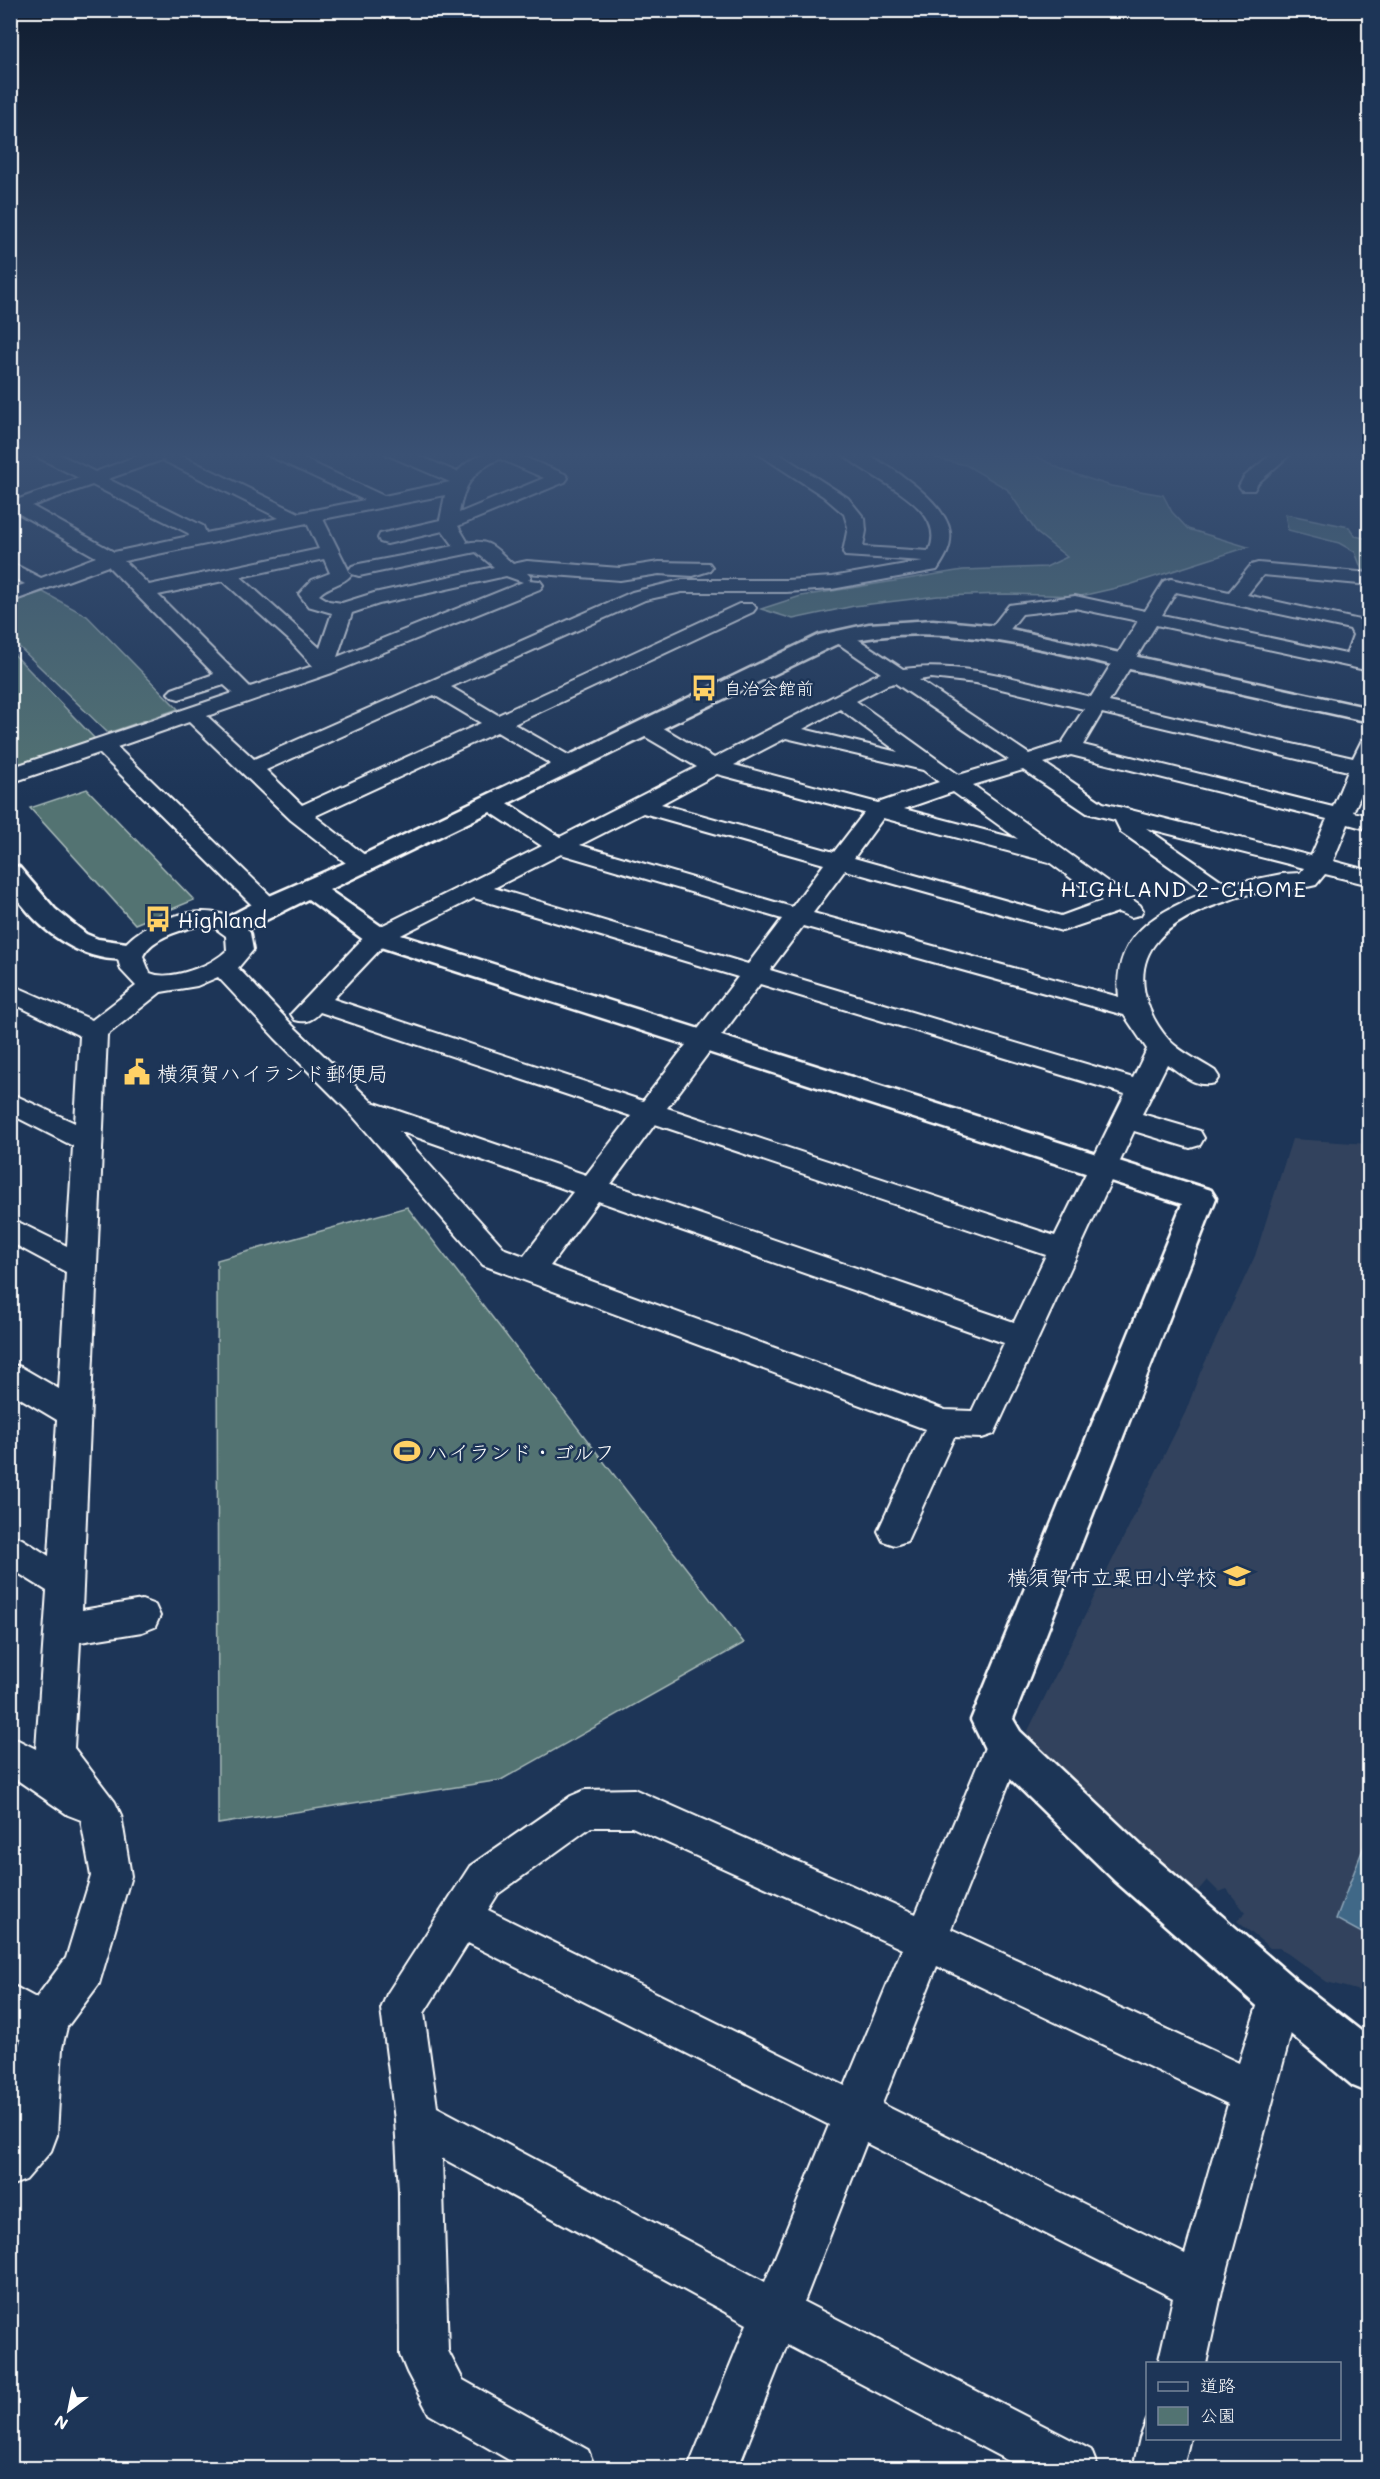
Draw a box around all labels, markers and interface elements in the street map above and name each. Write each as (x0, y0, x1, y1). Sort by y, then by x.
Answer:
bus stop icon: 自治会館前 (689, 673, 719, 703)
place label: 自治会館前 (724, 676, 814, 700)
district label: HIGHLAND 2-CHOME (1061, 874, 1308, 903)
bus stop icon: Highland (143, 904, 173, 934)
place label: Highland (178, 906, 267, 933)
public building icon: 横須賀ハイランド郵便局 (122, 1057, 152, 1087)
place label: 横須賀ハイランド郵便局 (157, 1059, 388, 1086)
sports icon: ハイランド・ゴルフ (392, 1436, 422, 1466)
place label: ハイランド・ゴルフ (427, 1438, 615, 1465)
school or university icon: 横須賀市立粟田小学校 (1222, 1561, 1252, 1591)
place label: 横須賀市立粟田小学校 (1007, 1563, 1217, 1590)
legend (1146, 2362, 1341, 2440)
text: 道路 (1200, 2373, 1236, 2397)
north arrow (39, 2380, 99, 2440)
text: 公園 (1200, 2403, 1236, 2427)
text: N (50, 2411, 72, 2435)

